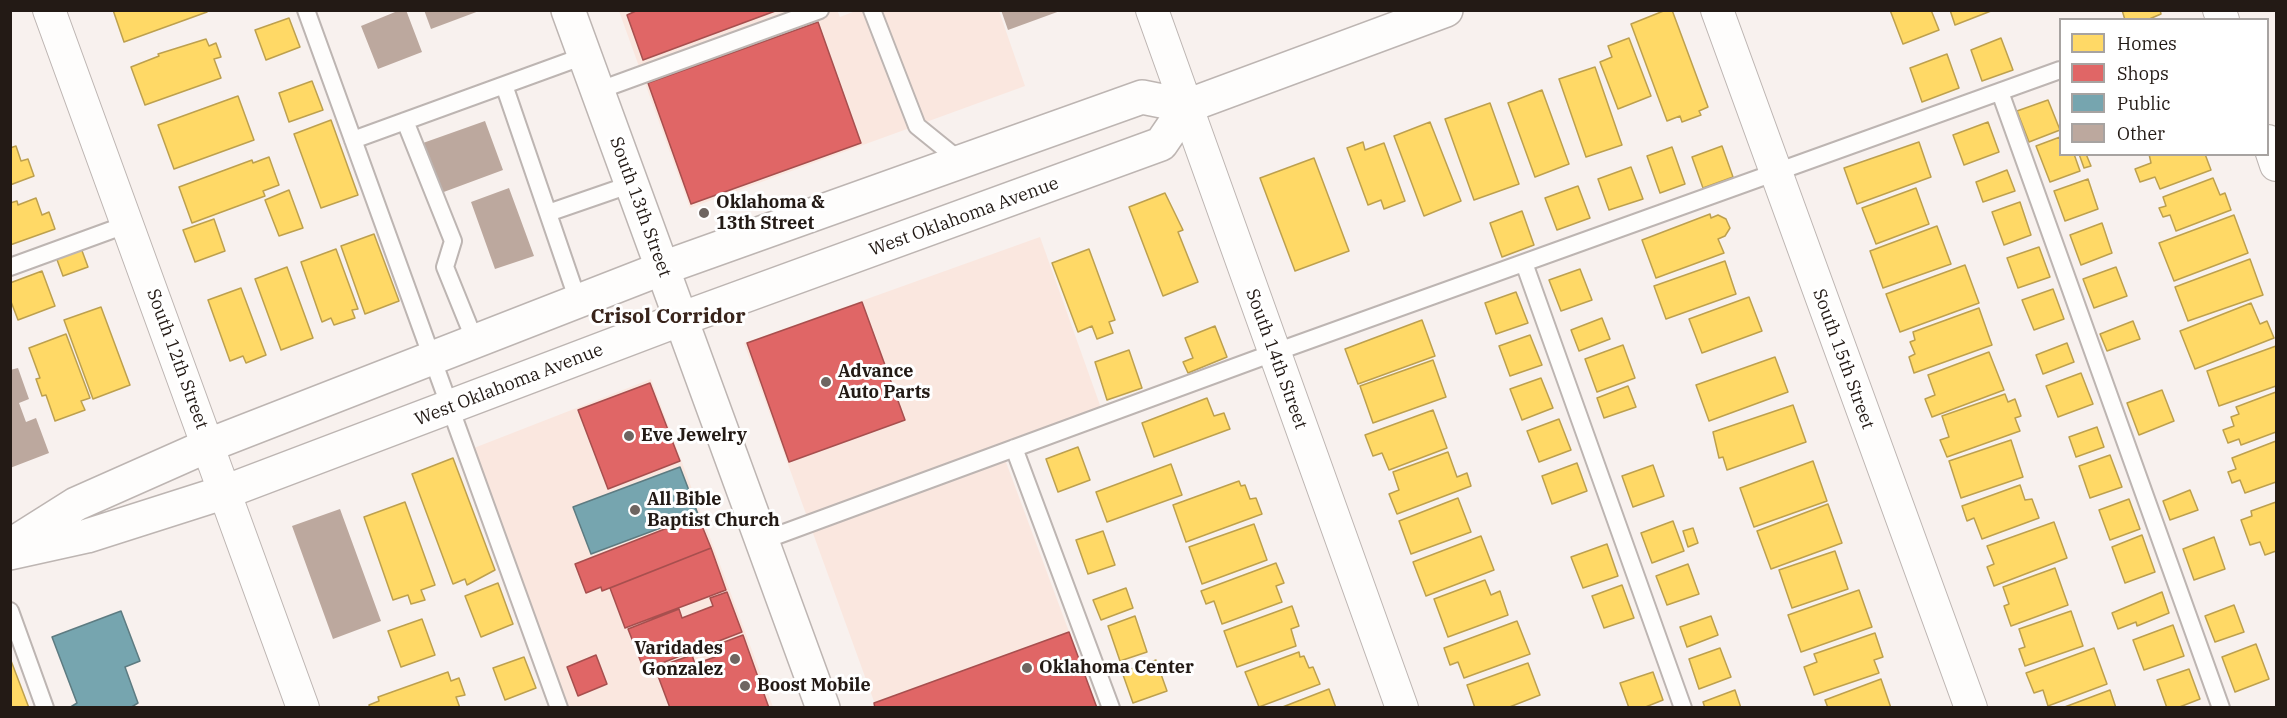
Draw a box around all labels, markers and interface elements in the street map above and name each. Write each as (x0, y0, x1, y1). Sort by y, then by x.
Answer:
legend (2059, 18, 2269, 156)
text: Homes (2117, 32, 2177, 55)
text: Shops (2117, 62, 2169, 85)
text: Public (2117, 92, 2171, 115)
text: Other (2117, 122, 2165, 145)
street label: South 13th Street (605, 134, 675, 280)
street label: West Oklahoma Avenue (866, 173, 1062, 261)
place label: Oklahoma & 13th Street (716, 192, 825, 234)
marker: Oklahoma & 13th Street (697, 206, 711, 220)
street label: South 12th Street (142, 286, 212, 432)
street label: South 14th Street (1241, 286, 1311, 432)
street label: South 15th Street (1808, 286, 1878, 432)
district label: Crisol Corridor (590, 304, 746, 330)
street label: West Oklahoma Avenue (412, 339, 606, 431)
place label: Advance Auto Parts (838, 361, 931, 404)
marker: Advance Auto Parts (819, 375, 833, 389)
place label: Eve Jewelry (641, 425, 747, 447)
marker: Eve Jewelry (622, 429, 636, 443)
place label: All Bible Baptist Church (647, 489, 780, 532)
marker: All Bible Baptist Church (628, 503, 642, 517)
place label: Varidades Gonzalez (634, 638, 723, 680)
marker: Varidades Gonzalez (728, 652, 742, 666)
place label: Oklahoma Center (1039, 657, 1194, 679)
marker: Oklahoma Center (1020, 661, 1034, 675)
place label: Boost Mobile (757, 675, 871, 697)
marker: Boost Mobile (738, 679, 752, 693)

